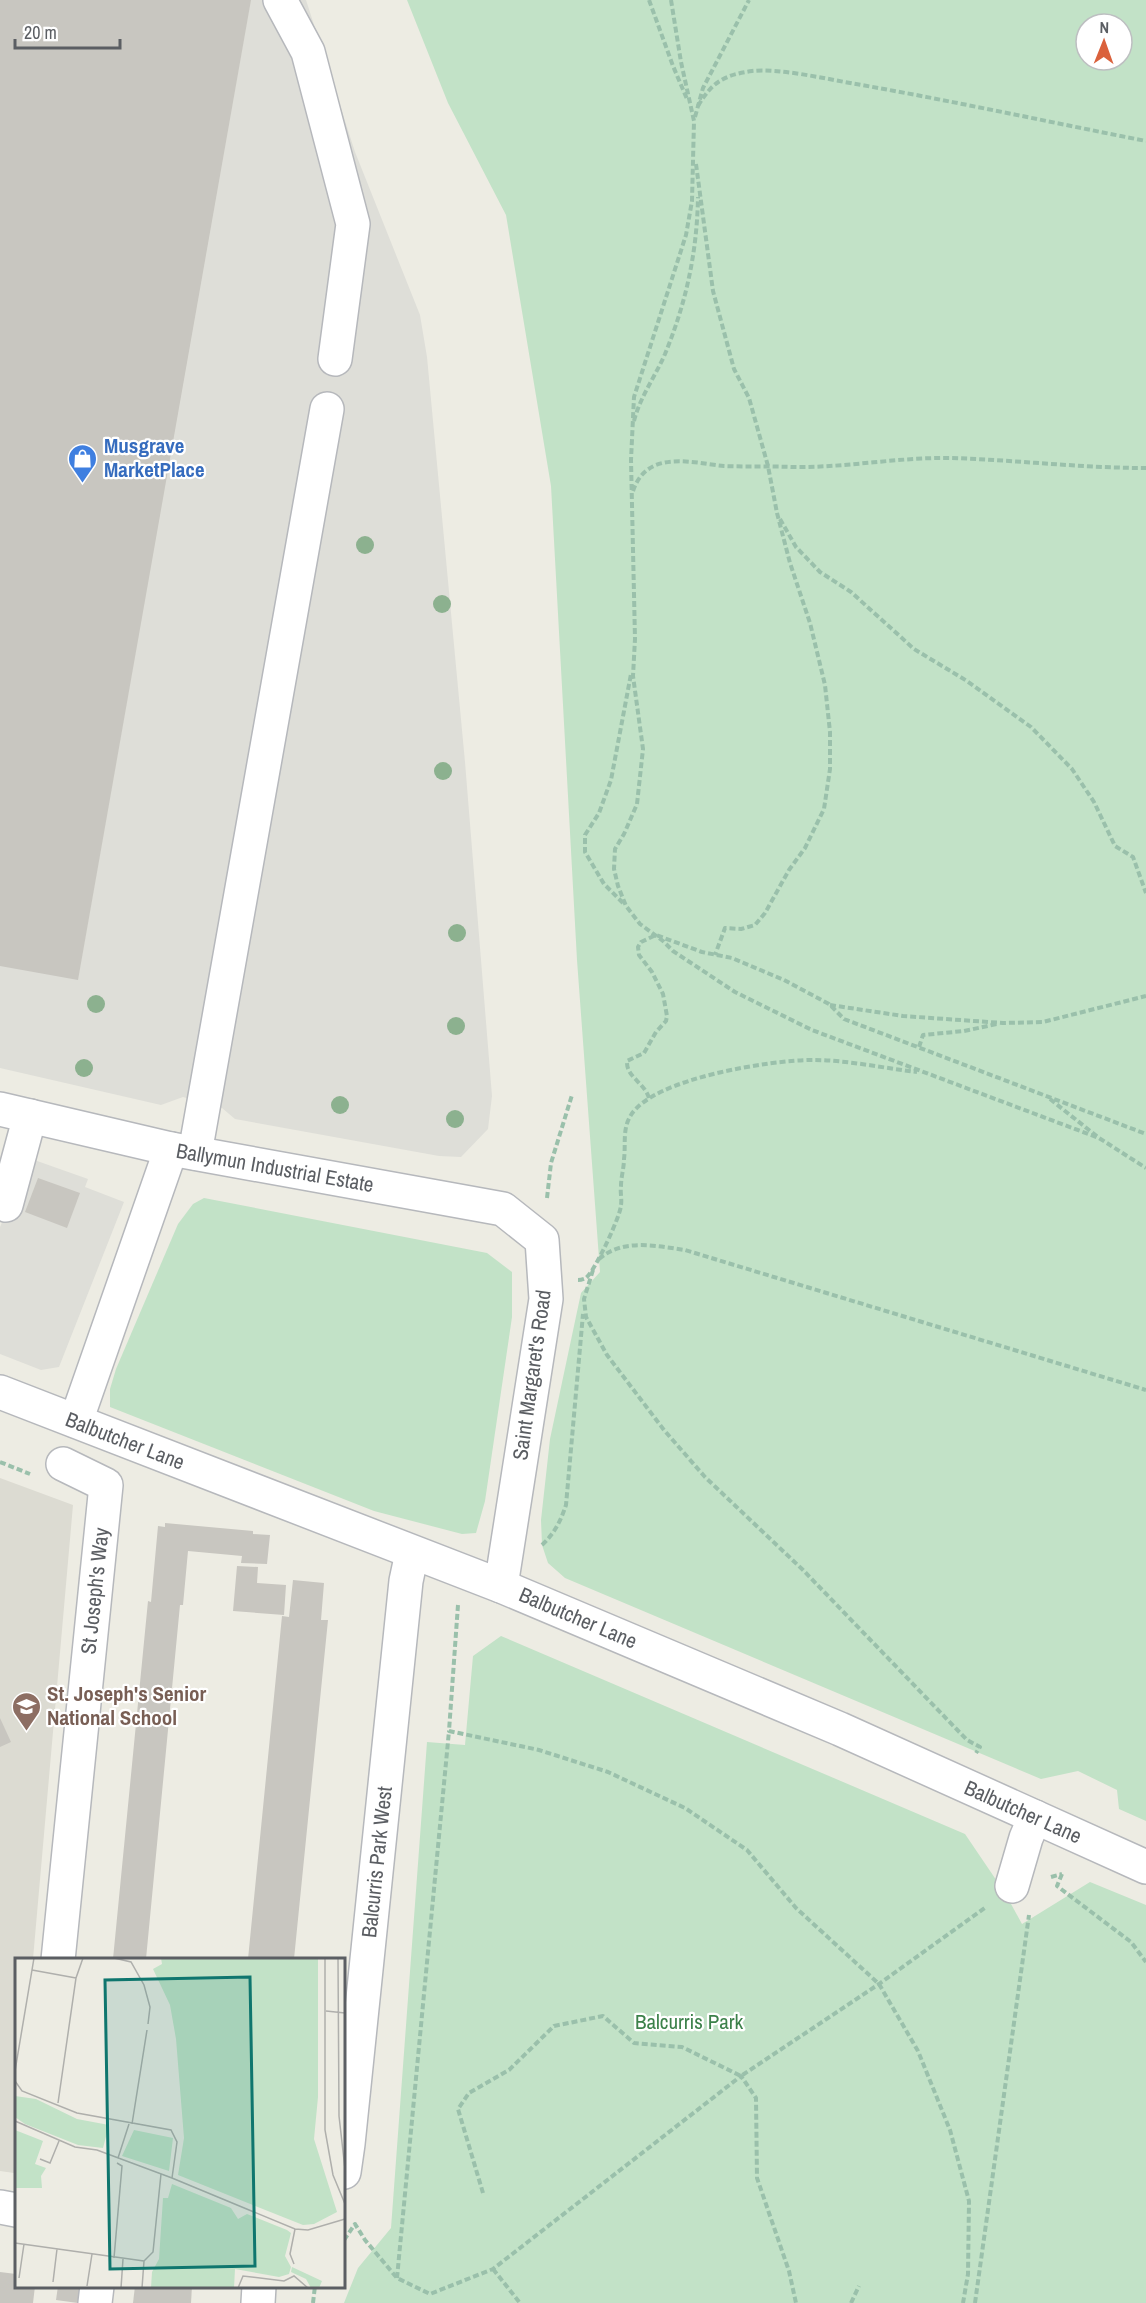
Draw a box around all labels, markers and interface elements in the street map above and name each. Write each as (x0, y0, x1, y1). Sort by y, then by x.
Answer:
scale bar (15, 12, 120, 50)
north arrow (1074, 12, 1134, 72)
text: N (1099, 16, 1109, 38)
text: 20 m (24, 20, 57, 45)
place label: Musgrave MarketPlace (104, 431, 205, 484)
shop icon: Musgrave MarketPlace (67, 442, 99, 484)
street label: Ballymun Industrial Estate (174, 1136, 376, 1199)
street label: Saint Margaret's Road (505, 1288, 558, 1462)
street label: Balbutcher Lane (61, 1405, 189, 1477)
street label: St Joseph's Way (73, 1526, 116, 1656)
street label: Balbutcher Lane (515, 1580, 642, 1655)
place label: St. Joseph's Senior National School (47, 1679, 206, 1732)
school or university icon: St. Joseph's Senior National School (10, 1690, 42, 1732)
street label: Balbutcher Lane (960, 1773, 1086, 1850)
street label: Balcurris Park West (354, 1785, 399, 1939)
inset map (15, 1958, 345, 2288)
park label: Balcurris Park (635, 2007, 743, 2036)

